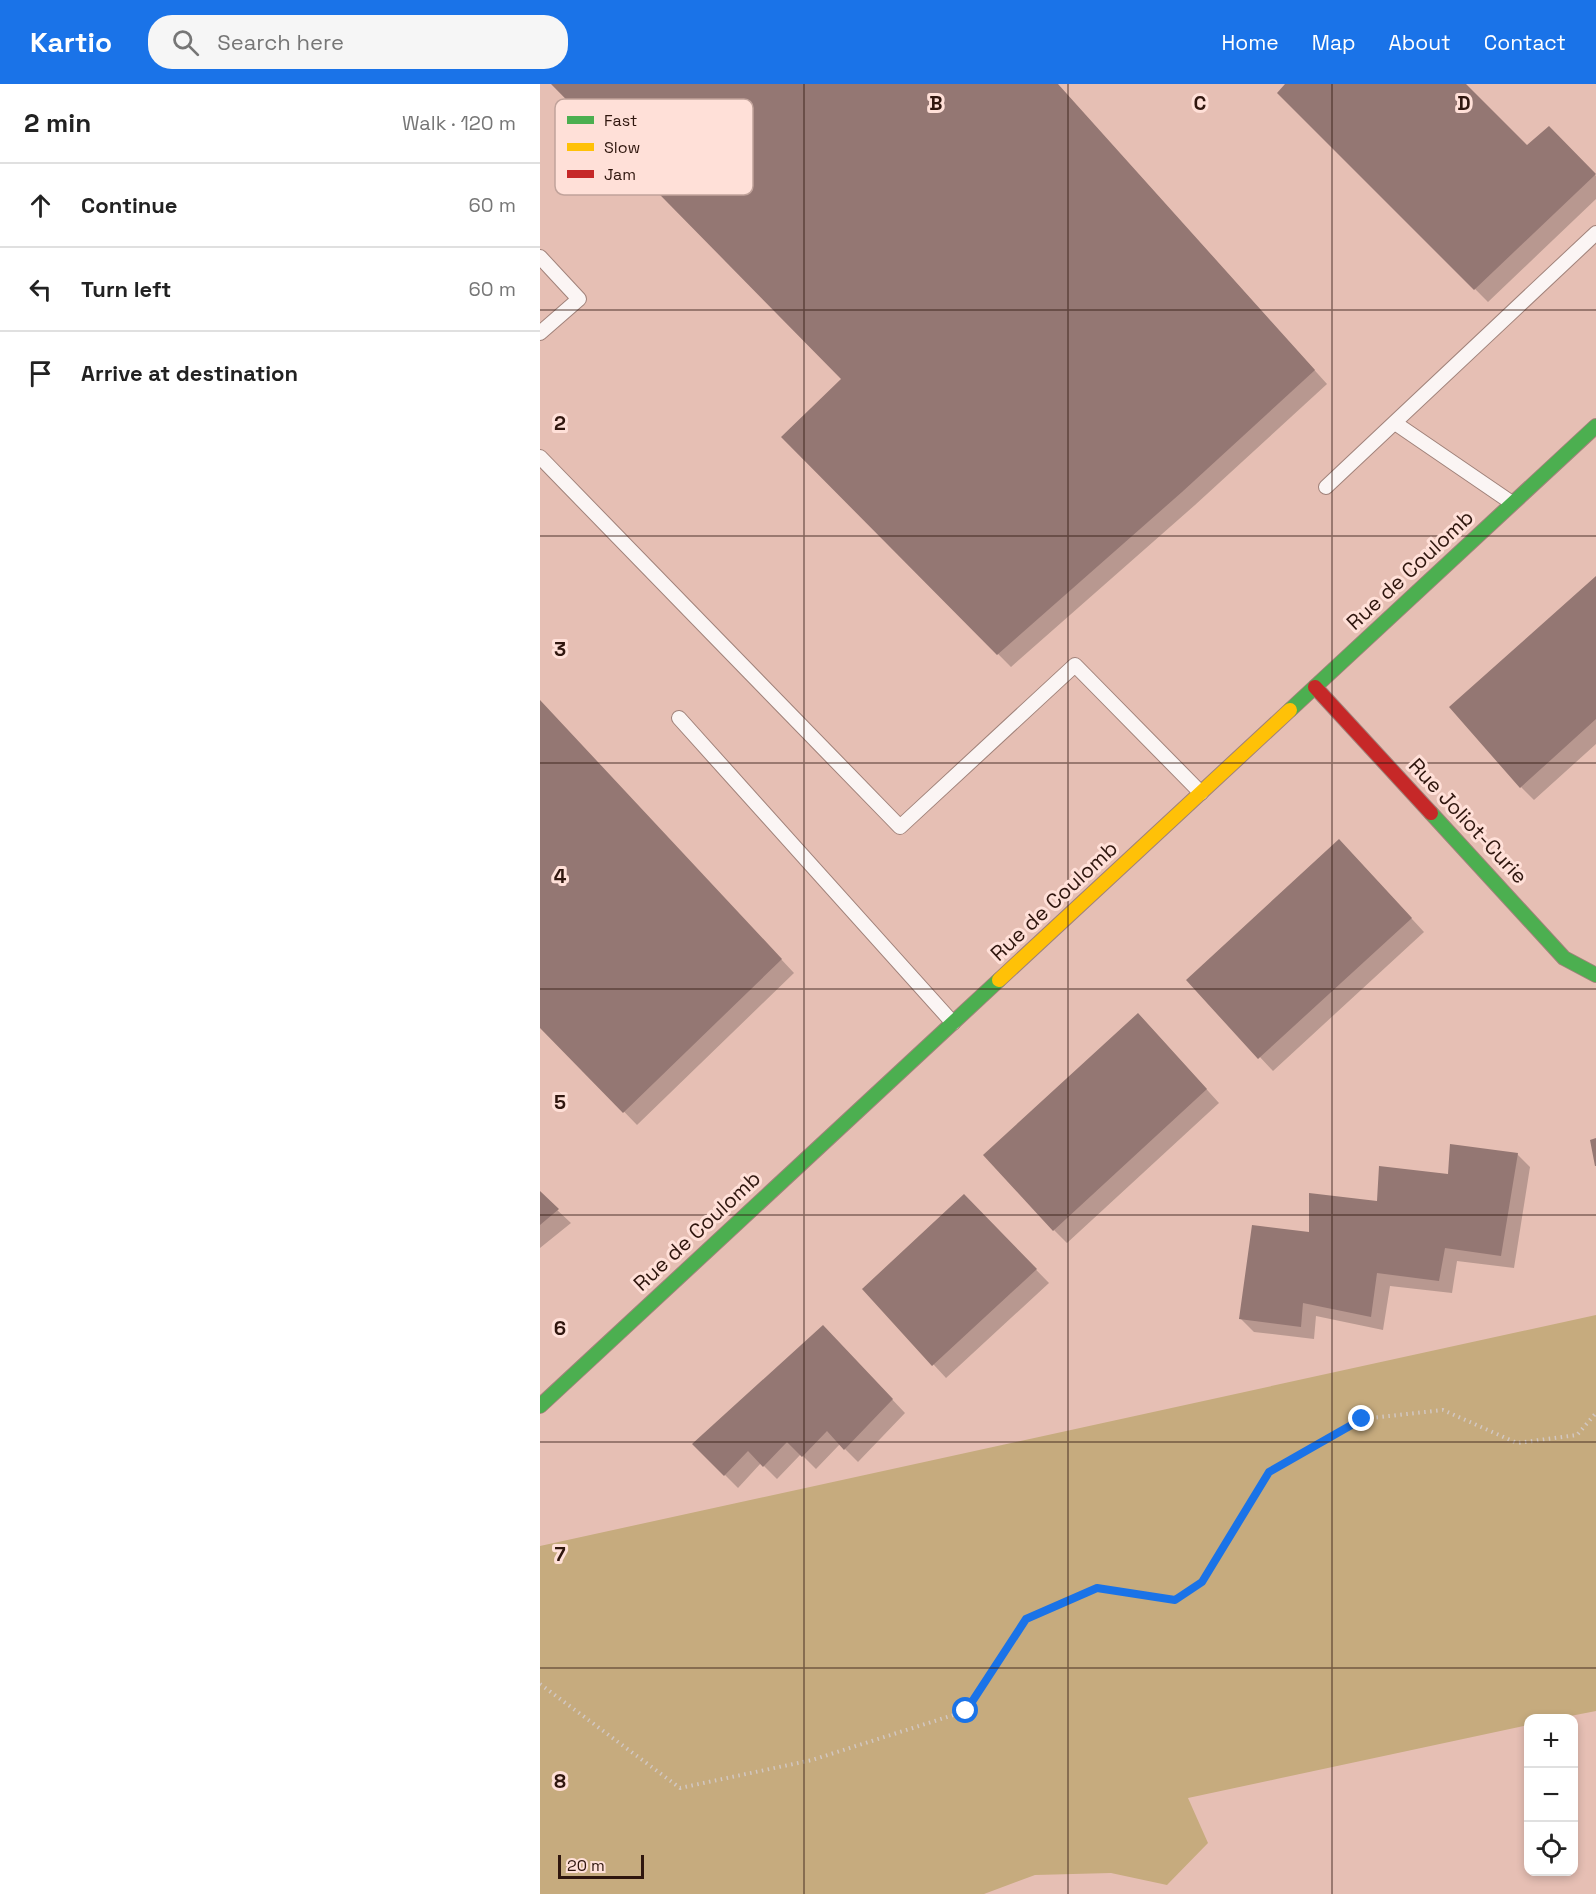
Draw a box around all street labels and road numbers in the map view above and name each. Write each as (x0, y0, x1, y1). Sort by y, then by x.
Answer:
street label: Rue de Coulomb (1340, 504, 1479, 636)
street label: Rue Joliot-Curie (1403, 752, 1534, 889)
street label: Rue de Coulomb (984, 835, 1123, 967)
street label: Rue de Coulomb (627, 1165, 766, 1297)

